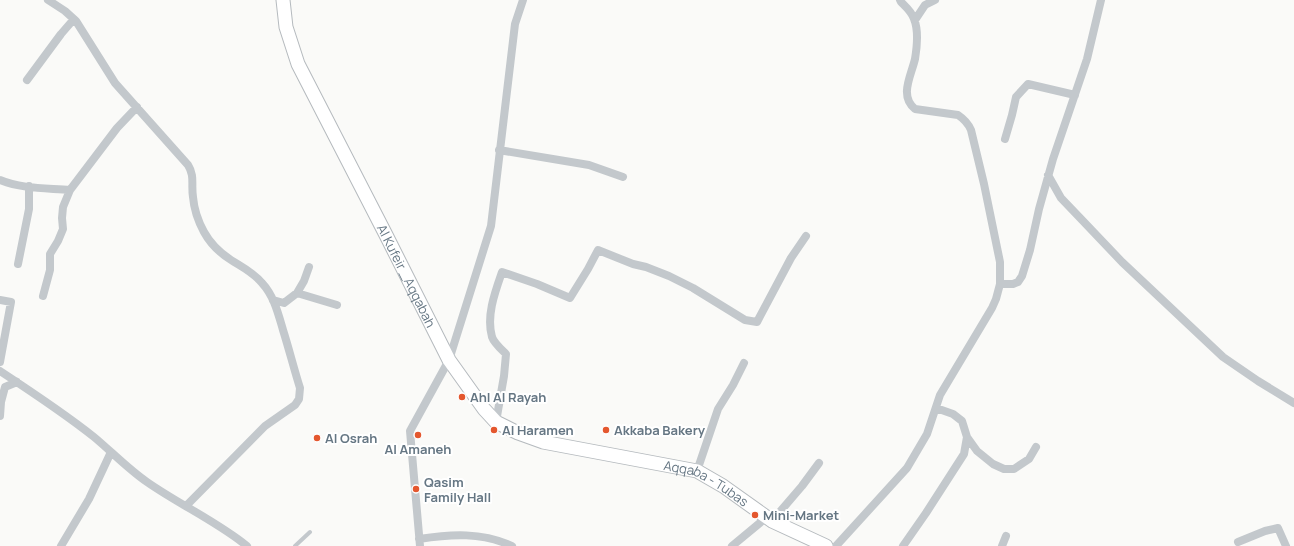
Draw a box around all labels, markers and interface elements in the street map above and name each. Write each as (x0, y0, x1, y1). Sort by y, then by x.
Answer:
street label: Al Kufeir _Aqqabah (373, 221, 440, 330)
place label: Ahl Al Rayah (470, 388, 546, 406)
marker: Ahl Al Rayah (457, 392, 467, 402)
place label: Al Haramen (502, 421, 574, 439)
place label: Akkaba Bakery (614, 421, 706, 439)
marker: Al Haramen (489, 425, 499, 435)
marker: Akkaba Bakery (601, 425, 611, 435)
place label: Al Osrah (325, 429, 377, 447)
marker: Al Amaneh (413, 430, 423, 440)
marker: Al Osrah (312, 433, 322, 443)
place label: Al Amaneh (385, 440, 451, 458)
street label: Aqqaba - Tubas (662, 456, 752, 511)
place label: Qasim Family Hall (424, 473, 491, 506)
marker: Qasim Family Hall (411, 484, 421, 494)
place label: Mini-Market (763, 506, 839, 524)
marker: Mini-Market (750, 510, 760, 520)

